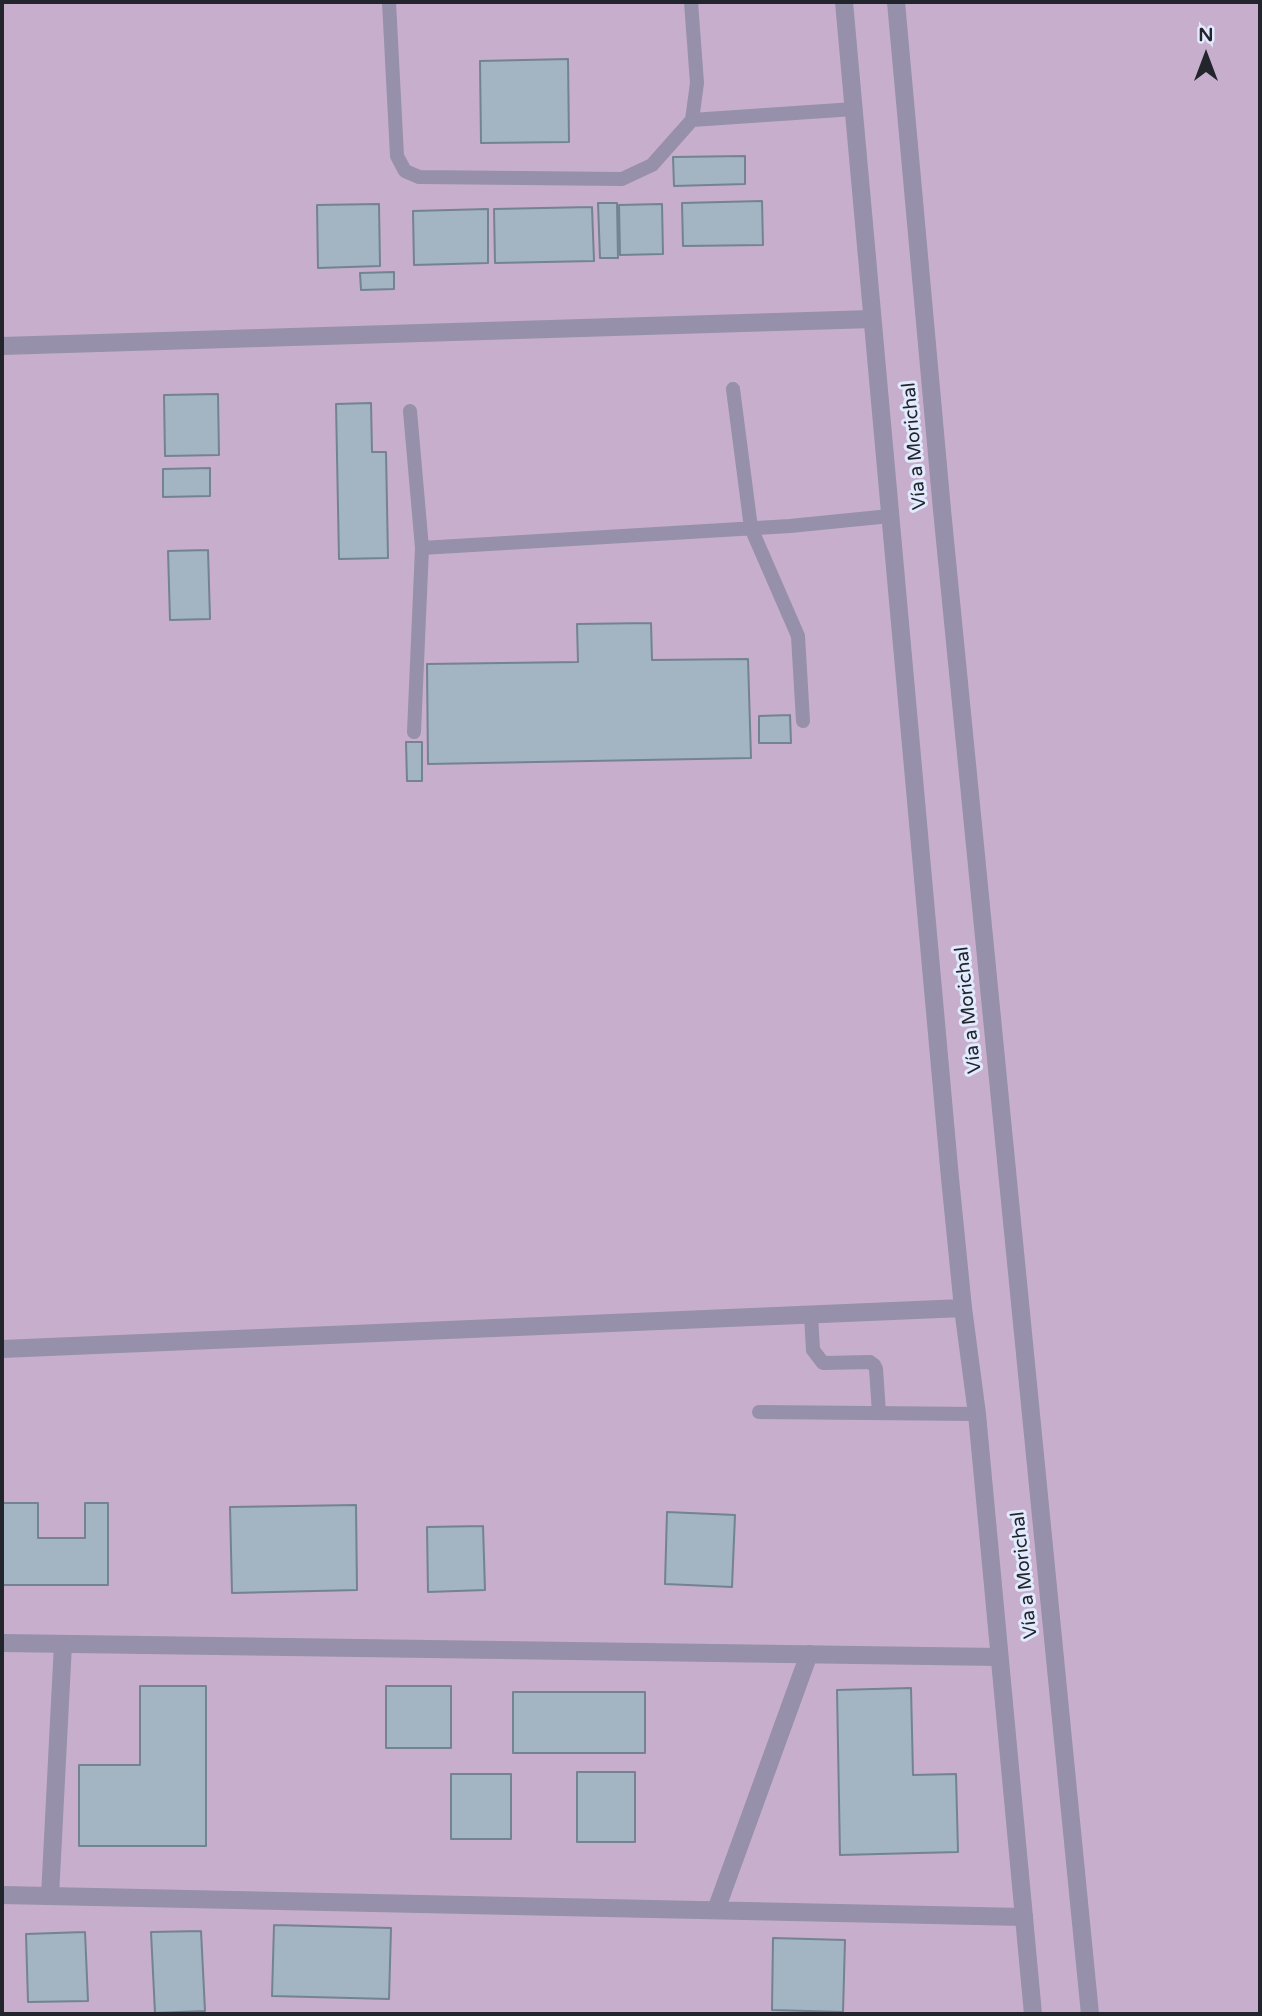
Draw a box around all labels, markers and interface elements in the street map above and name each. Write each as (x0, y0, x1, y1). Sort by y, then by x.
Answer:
north arrow (1171, 21, 1241, 91)
text: N (1198, 24, 1214, 46)
street label: Vía a Morichal (898, 381, 932, 511)
street label: Vía a Morichal (951, 945, 987, 1075)
street label: Vía a Morichal (1007, 1510, 1043, 1640)

